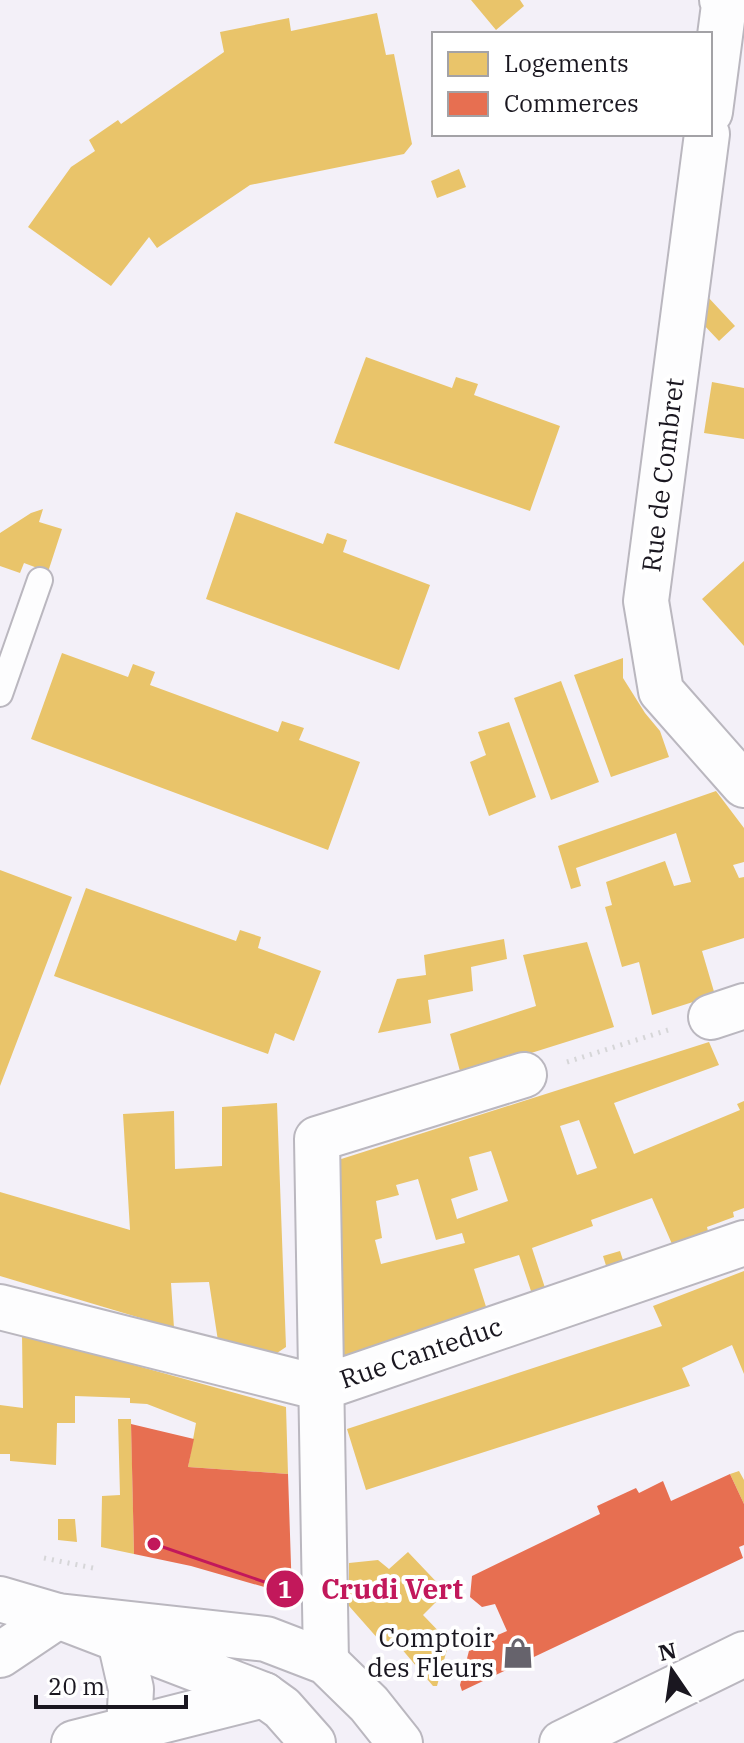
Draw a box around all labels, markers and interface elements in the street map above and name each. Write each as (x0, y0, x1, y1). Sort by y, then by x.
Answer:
legend (432, 32, 712, 136)
text: Logements (504, 47, 629, 79)
text: Commerces (504, 87, 639, 119)
street label: Rue de Combret (633, 376, 691, 574)
street label: Rue Canteduc (335, 1308, 506, 1396)
callout: Crudi Vert (265, 1563, 479, 1615)
text: Crudi Vert (321, 1570, 463, 1607)
text: 1 (278, 1573, 292, 1605)
place label: Comptoir des Fleurs (367, 1620, 494, 1684)
north arrow (632, 1631, 712, 1711)
text: N (656, 1635, 679, 1667)
shop icon: Comptoir des Fleurs (501, 1636, 535, 1670)
scale bar (36, 1659, 186, 1709)
text: 20 m (48, 1670, 105, 1702)

